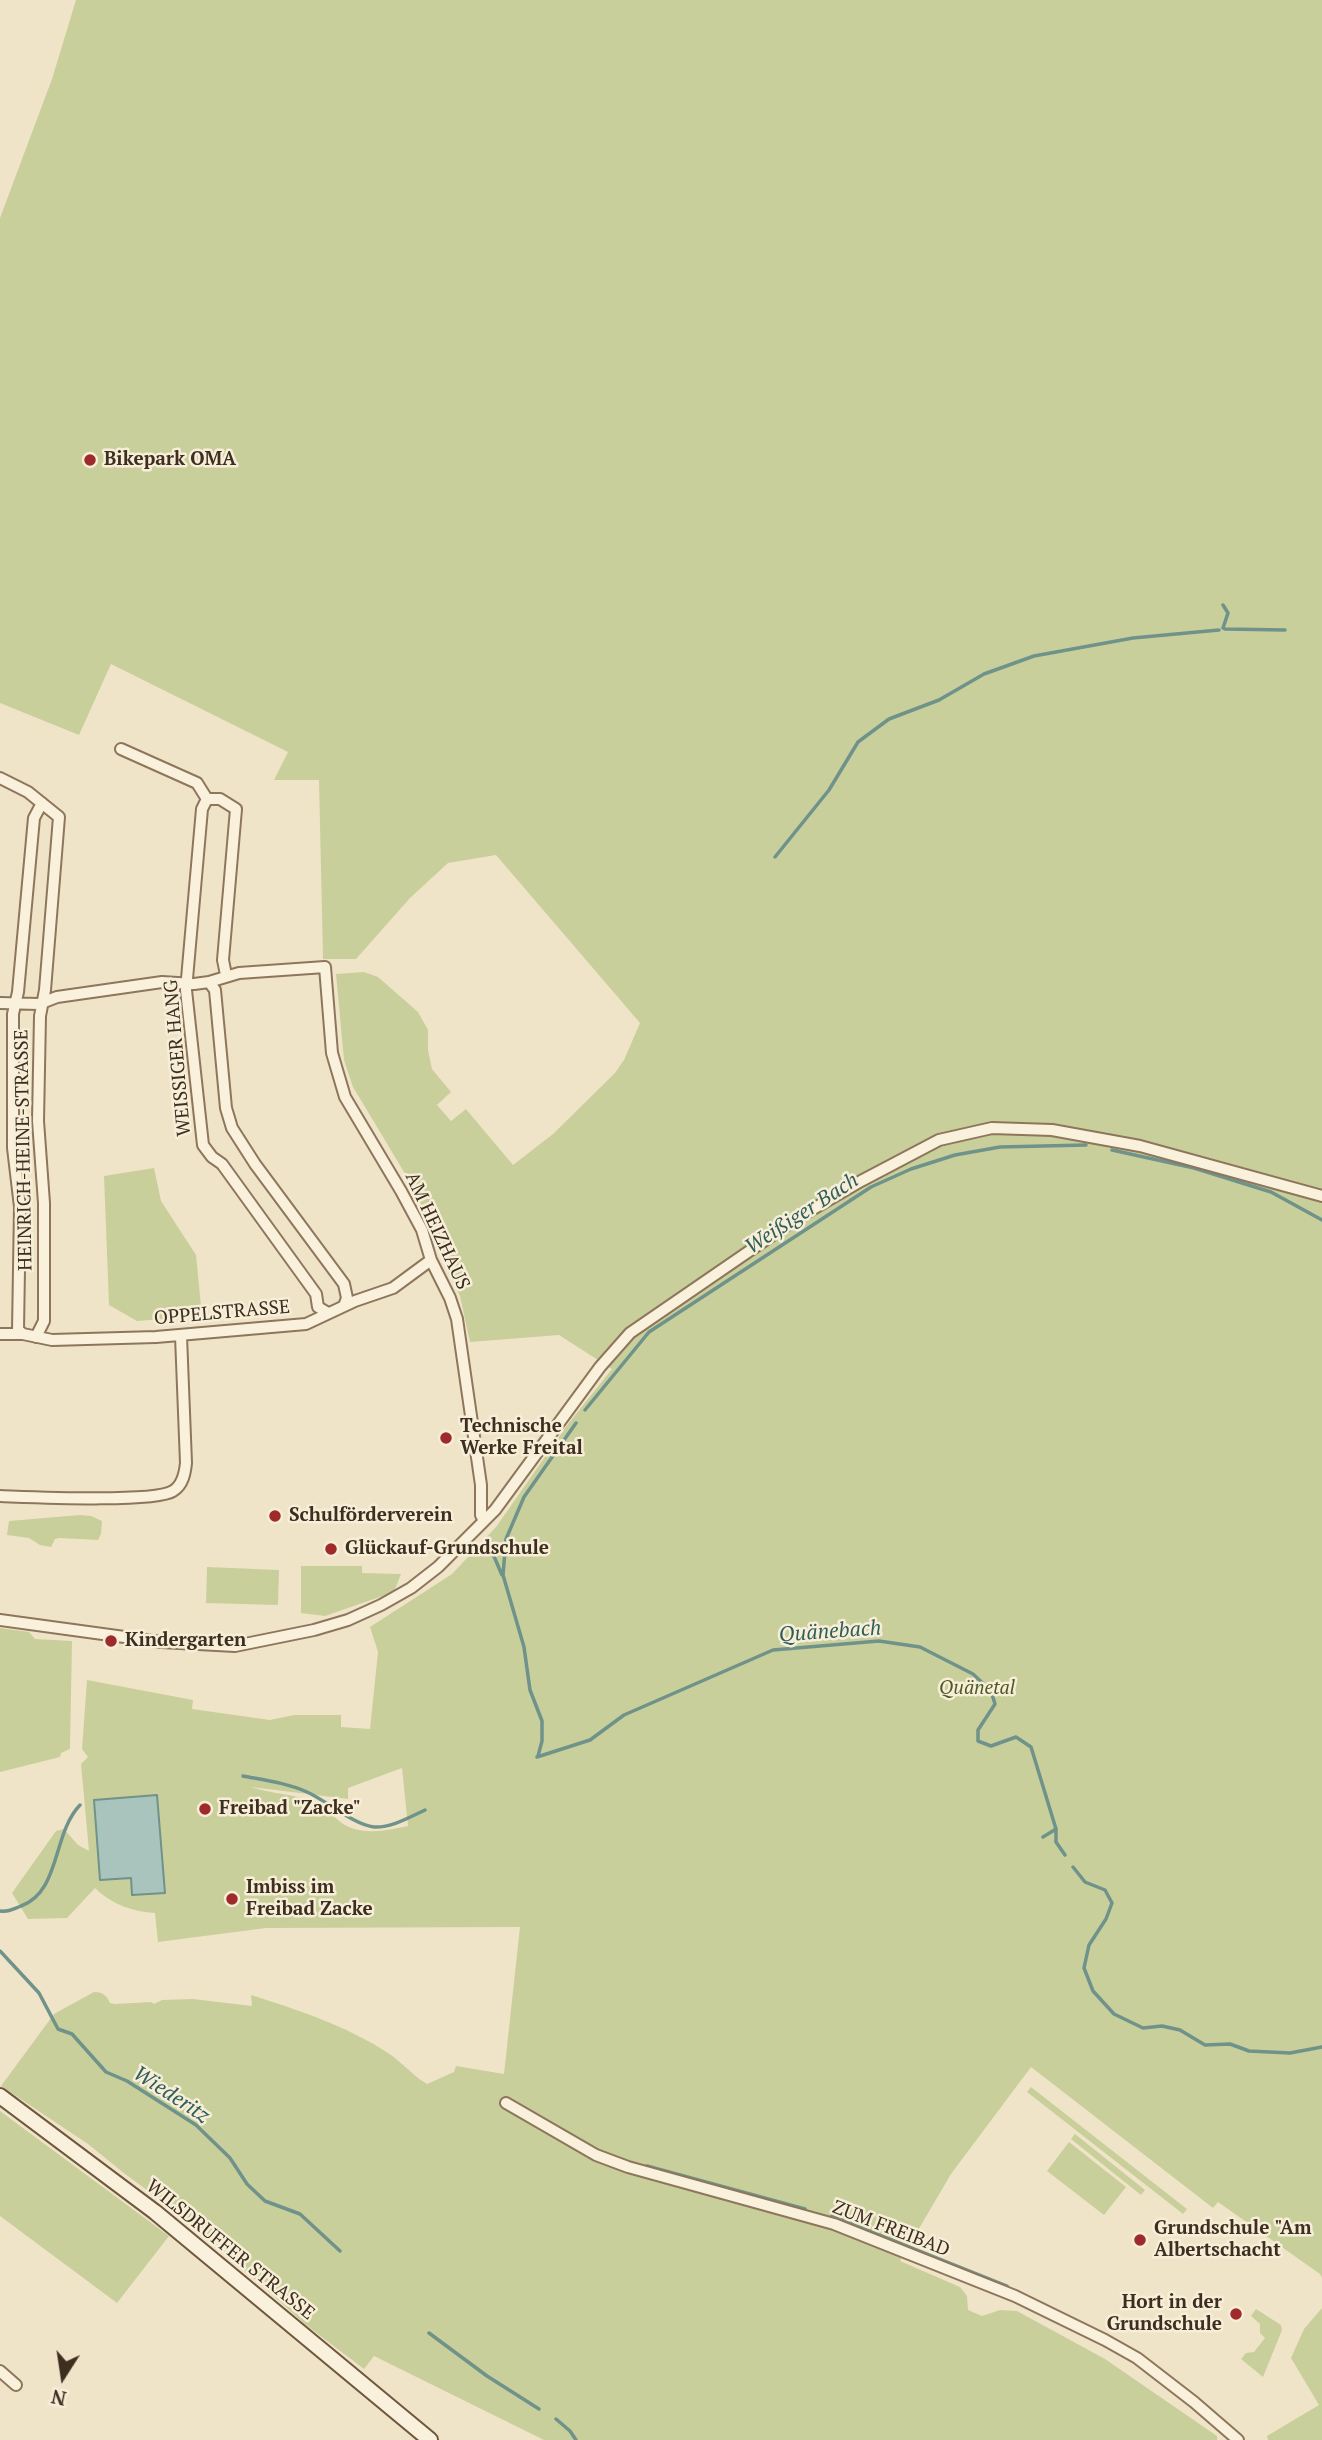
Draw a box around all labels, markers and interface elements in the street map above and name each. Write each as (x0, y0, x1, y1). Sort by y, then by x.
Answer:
place label: Bikepark OMA (104, 449, 236, 471)
marker: Bikepark OMA (82, 452, 98, 468)
street label: WEISSIGER HANG (160, 979, 196, 1137)
street label: HEINRICH-HEINE-STRASSE (10, 1029, 38, 1271)
water label: Weißiger Bach (741, 1168, 863, 1260)
street label: AM HEIZHAUS (400, 1169, 474, 1293)
street label: OPPELSTRASSE (153, 1296, 291, 1330)
place label: Technische Werke Freital (460, 1416, 583, 1460)
marker: Technische Werke Freital (438, 1430, 454, 1446)
place label: Schulförderverein (289, 1505, 452, 1527)
marker: Schulförderverein (267, 1508, 283, 1524)
place label: Glückauf-Grundschule (345, 1538, 549, 1560)
marker: Glückauf-Grundschule (323, 1541, 339, 1557)
water label: Quänebach (778, 1616, 882, 1648)
place label: Kindergarten (125, 1630, 246, 1652)
marker: Kindergarten (103, 1633, 119, 1649)
park label: Quänetal (939, 1678, 1015, 1700)
place label: Freibad "Zacke" (219, 1798, 361, 1820)
marker: Freibad "Zacke" (197, 1801, 213, 1817)
place label: Imbiss im Freibad Zacke (246, 1877, 373, 1921)
marker: Imbiss im Freibad Zacke (224, 1891, 240, 1907)
water label: Wiederitz (128, 2061, 214, 2129)
street label: WILSDRUFFER STRASSE (141, 2175, 319, 2325)
street label: ZUM FREIBAD (829, 2196, 953, 2262)
place label: Grundschule "Am Albertschacht (1154, 2218, 1311, 2262)
marker: Grundschule "Am Albertschacht (1132, 2232, 1148, 2248)
place label: Hort in der Grundschule (1107, 2292, 1222, 2336)
marker: Hort in der Grundschule (1228, 2306, 1244, 2322)
north arrow (28, 2342, 98, 2412)
text: N (49, 2384, 68, 2412)

